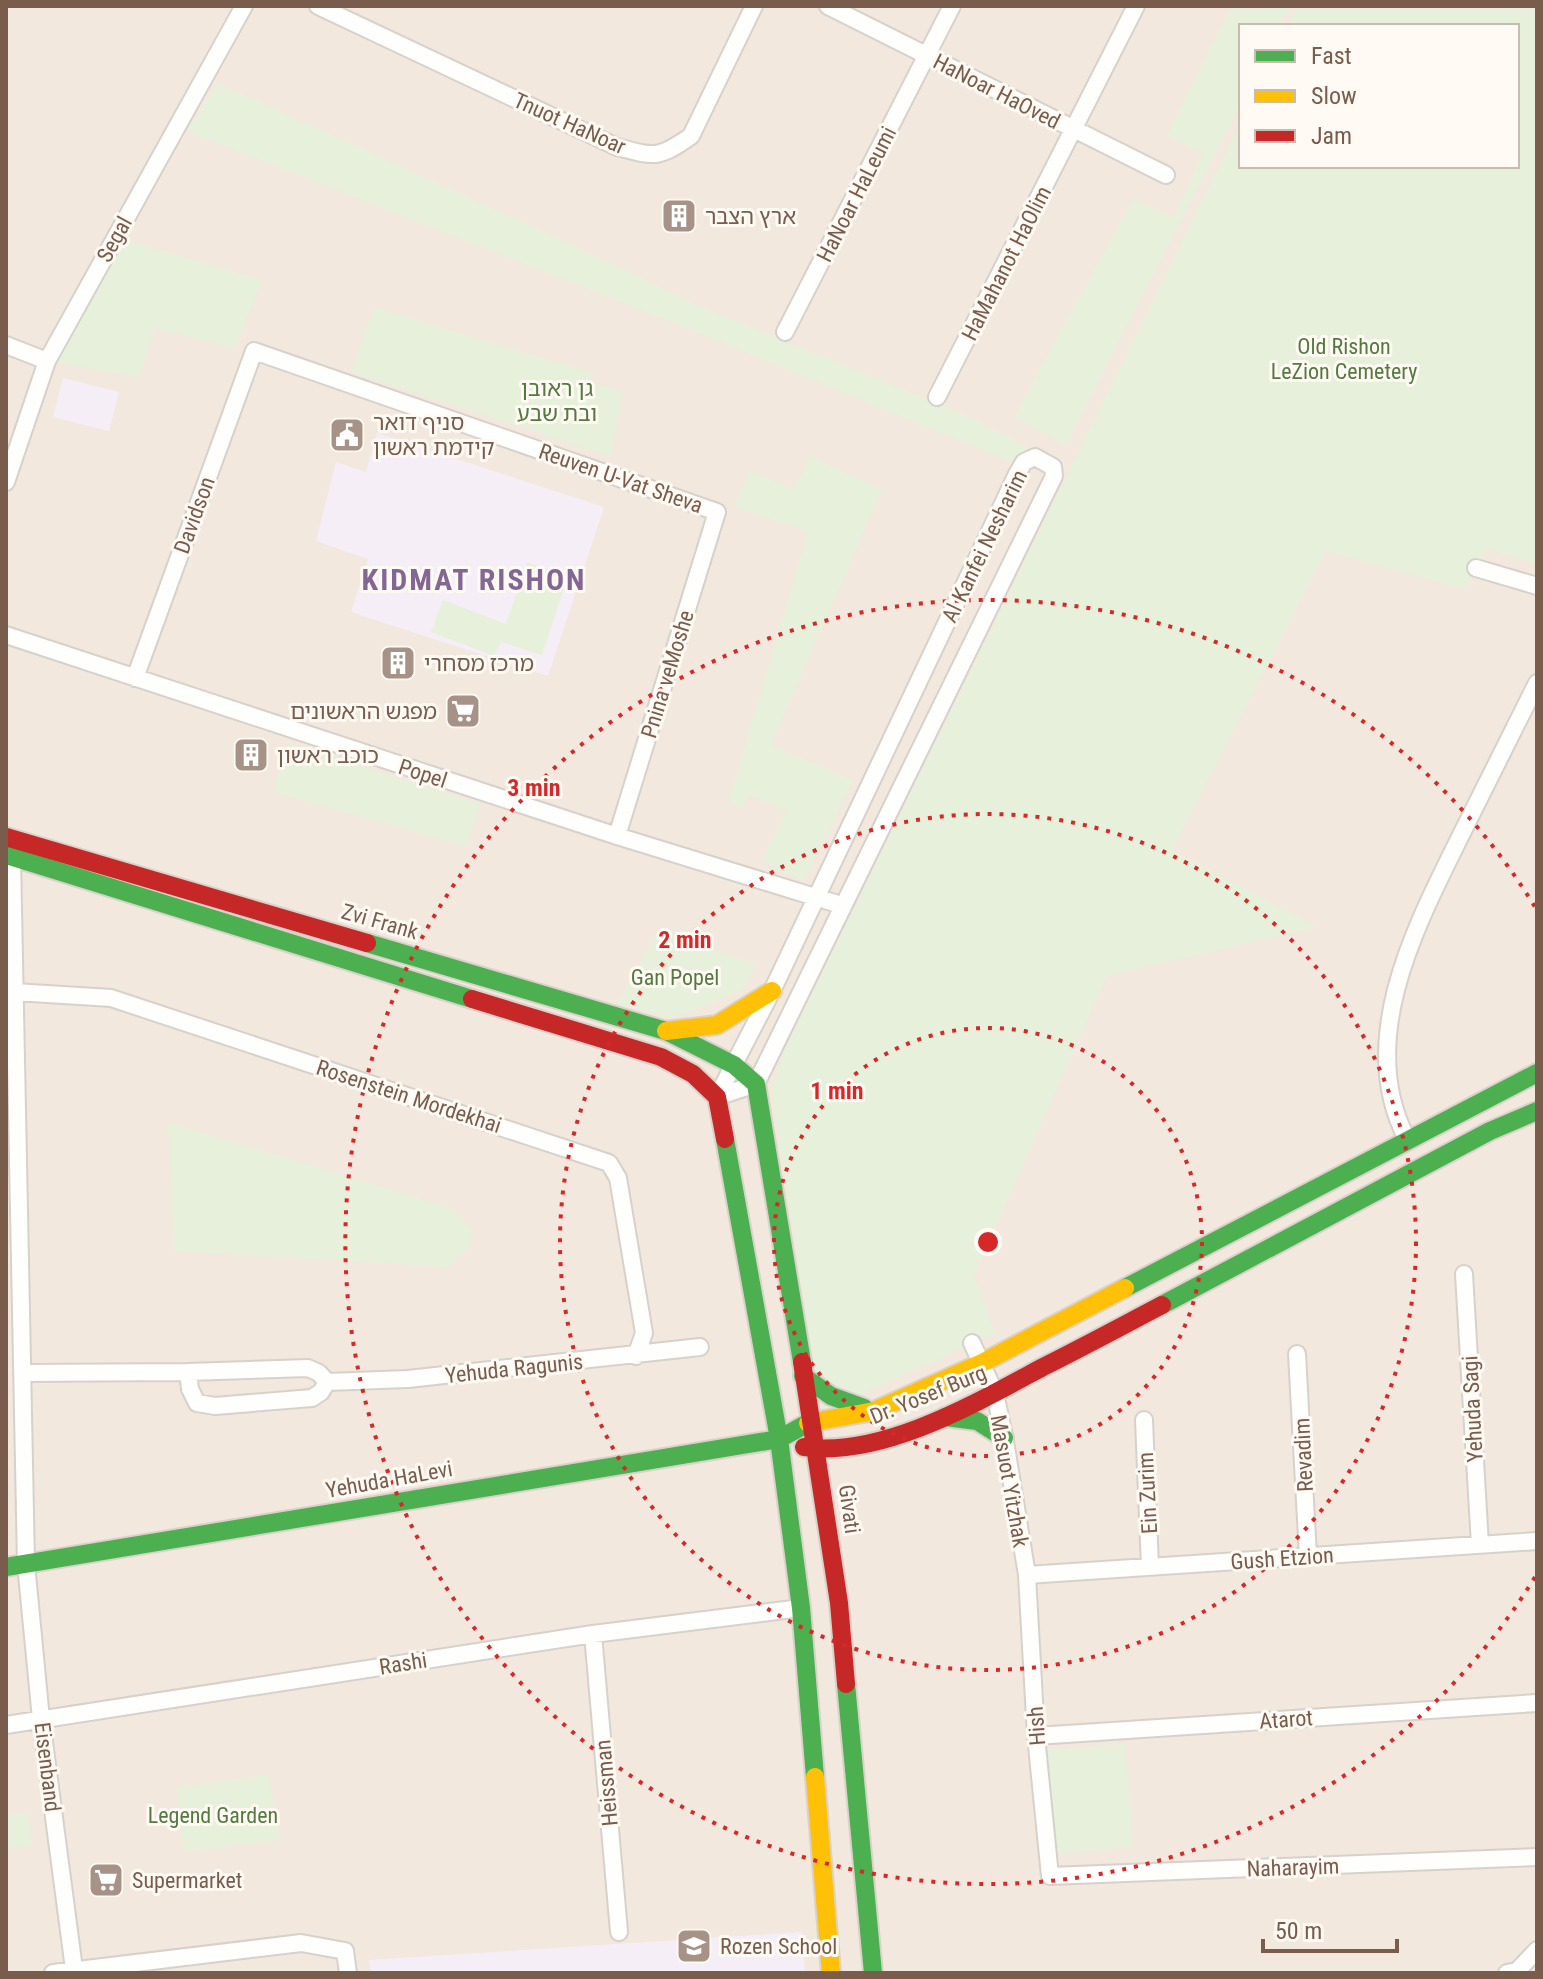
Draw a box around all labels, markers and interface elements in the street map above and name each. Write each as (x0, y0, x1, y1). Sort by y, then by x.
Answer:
legend (1239, 24, 1519, 168)
text: Fast (1311, 42, 1352, 70)
street label: HaNoar HaOved (929, 49, 1064, 134)
text: Slow (1311, 82, 1357, 110)
street label: Tnuot HaNoar (510, 88, 630, 159)
street label: HaNoar HaLeumi (812, 122, 901, 266)
text: Jam (1311, 122, 1352, 150)
street label: HaMahanot HaOlim (957, 182, 1056, 345)
building icon: ארץ הצבר (660, 197, 698, 235)
place label: ארץ הצבר (705, 204, 796, 229)
street label: Segal (92, 212, 137, 266)
park label: Old Rishon LeZion Cemetery (1271, 334, 1417, 384)
park label: גן ראובן ובת שבע (517, 376, 597, 426)
place label: סניף דואר קידמת ראשון (373, 410, 495, 460)
public building icon: סניף דואר קידמת ראשון (328, 416, 366, 454)
street label: Reuven U-Vat Sheva (536, 439, 706, 518)
street label: Al Kanfei Nesharim (937, 466, 1032, 627)
street label: Davidson (169, 473, 220, 557)
district label: KIDMAT RISHON (362, 562, 586, 597)
street label: Pnina veMoshe (636, 607, 699, 741)
building icon: מרכז מסחרי (379, 644, 417, 682)
place label: מרכז מסחרי (424, 651, 534, 676)
supermarket icon: מפגש הראשונים (444, 692, 482, 730)
place label: מפגש הראשונים (290, 699, 437, 724)
building icon: כוכב ראשון (232, 736, 270, 774)
place label: כוכב ראשון (277, 743, 379, 768)
street label: Popel (396, 754, 450, 793)
text: 3 min (507, 774, 561, 802)
street label: Zvi Frank (339, 899, 421, 944)
text: 2 min (658, 926, 712, 954)
park label: Gan Popel (631, 965, 719, 990)
street label: Rosenstein Mordekhai (313, 1055, 504, 1138)
text: 1 min (810, 1077, 864, 1105)
centre of rings (974, 1228, 1002, 1256)
street label: Yehuda Ragunis (444, 1349, 584, 1388)
street label: Yehuda Sagi (1457, 1355, 1488, 1463)
street label: Dr. Yosef Burg (866, 1360, 990, 1429)
street label: Masuot Yitzhak (986, 1413, 1033, 1549)
street label: Revadim (1289, 1417, 1318, 1493)
street label: Ein Zurim (1133, 1451, 1162, 1535)
street label: Yehuda HaLevi (324, 1456, 454, 1503)
street label: Givati (834, 1483, 865, 1535)
street label: Gush Etzion (1230, 1542, 1334, 1575)
street label: Rashi (377, 1647, 429, 1680)
street label: Hish (1023, 1705, 1050, 1746)
street label: Atarot (1258, 1705, 1314, 1734)
street label: Eisenband (30, 1721, 65, 1813)
street label: Heissman (590, 1739, 623, 1827)
park label: Legend Garden (148, 1803, 278, 1828)
street label: Naharayim (1246, 1853, 1340, 1882)
supermarket icon: Supermarket (87, 1861, 125, 1899)
place label: Supermarket (132, 1868, 242, 1893)
scale bar (1263, 1903, 1397, 1953)
text: 50 m (1275, 1917, 1322, 1945)
school or university icon: Rozen School (675, 1927, 713, 1965)
place label: Rozen School (720, 1934, 837, 1959)

